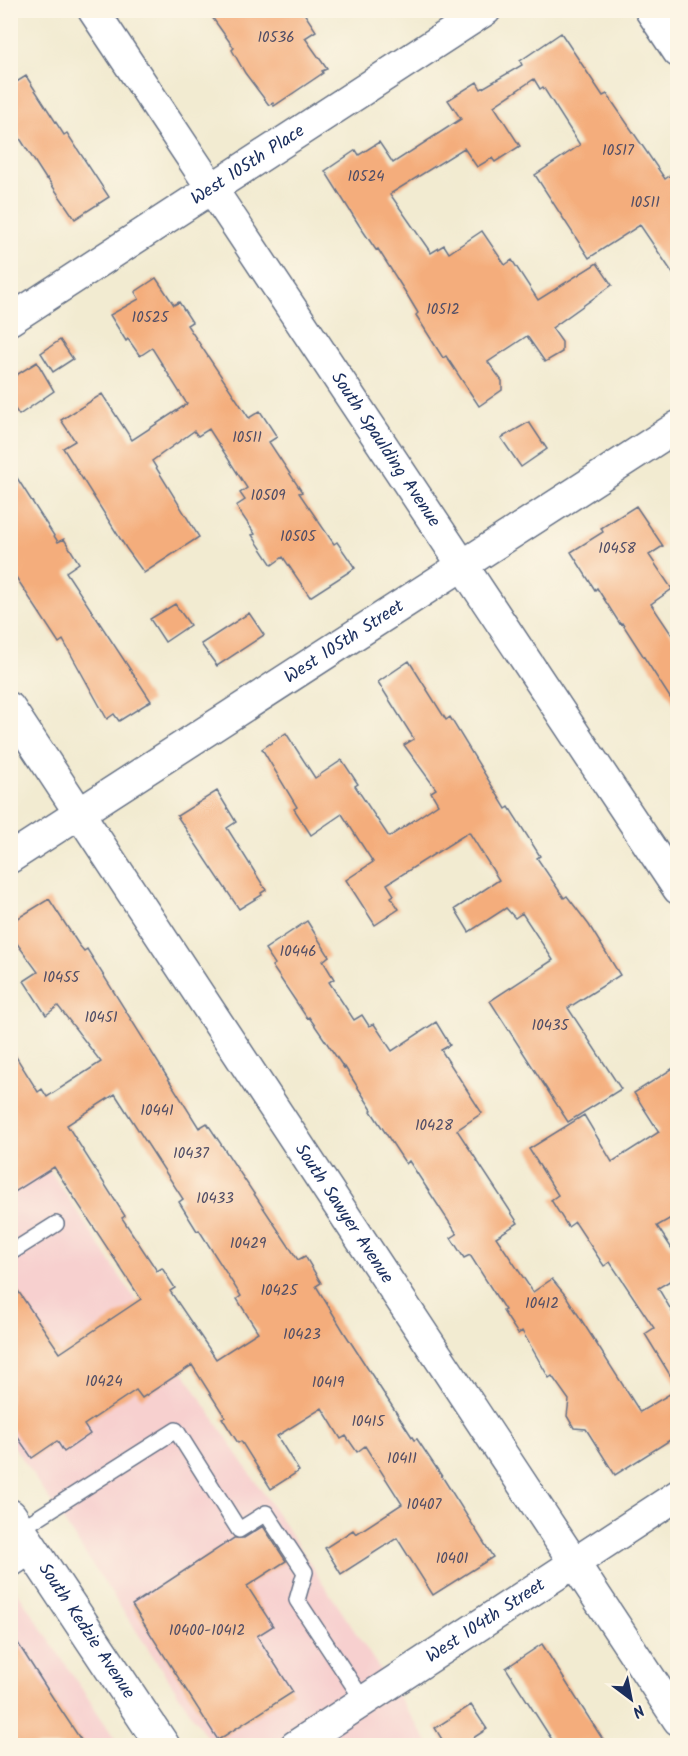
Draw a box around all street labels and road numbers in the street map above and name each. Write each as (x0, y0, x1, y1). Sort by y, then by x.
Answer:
street label: West 105th Place (185, 117, 311, 213)
street label: South Spaulding Avenue (323, 366, 448, 533)
street label: West 105th Street (278, 592, 411, 691)
street label: South Sawyer Avenue (287, 1138, 401, 1290)
street label: South Kedzie Avenue (30, 1557, 142, 1705)
street label: West 104th Street (420, 1570, 552, 1671)

